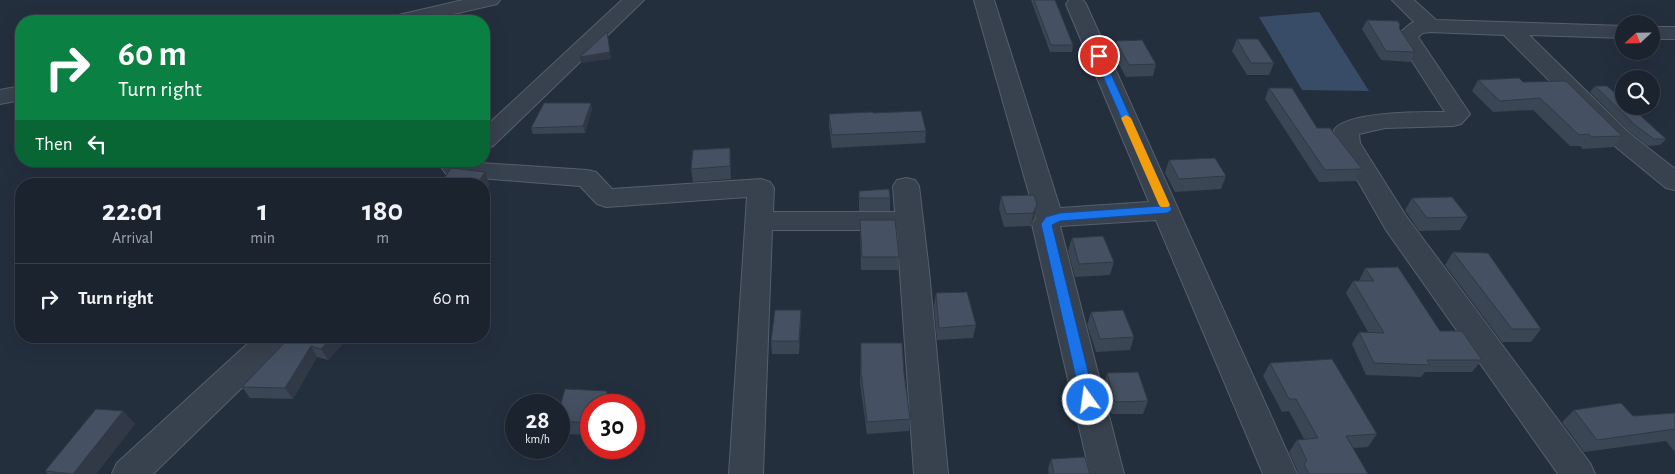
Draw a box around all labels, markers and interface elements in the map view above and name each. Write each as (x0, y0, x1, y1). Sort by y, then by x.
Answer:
north arrow (1615, 15, 1660, 60)
map controls (1615, 15, 1660, 115)
icon: right (35, 35, 100, 100)
pin (1078, 35, 1120, 77)
text: 60 m (118, 37, 187, 72)
icon: arrive (1085, 42, 1113, 70)
button: search (1615, 70, 1660, 115)
text: Turn right (118, 78, 202, 100)
icon: left (83, 130, 111, 158)
text: Then (35, 135, 73, 154)
text: 22:01 (102, 196, 163, 226)
text: 1 (257, 196, 268, 226)
text: 180 (362, 196, 403, 226)
text: Arrival (112, 230, 153, 246)
text: min (250, 230, 275, 246)
text: m (376, 230, 389, 246)
icon: right (35, 285, 63, 313)
text: Turn right (78, 289, 153, 308)
text: 60 m (433, 289, 470, 308)
position arrow (1061, 373, 1113, 425)
speed limit sign: 30 (580, 394, 645, 459)
text: 28 (525, 408, 550, 433)
text: km/h (525, 433, 550, 445)

